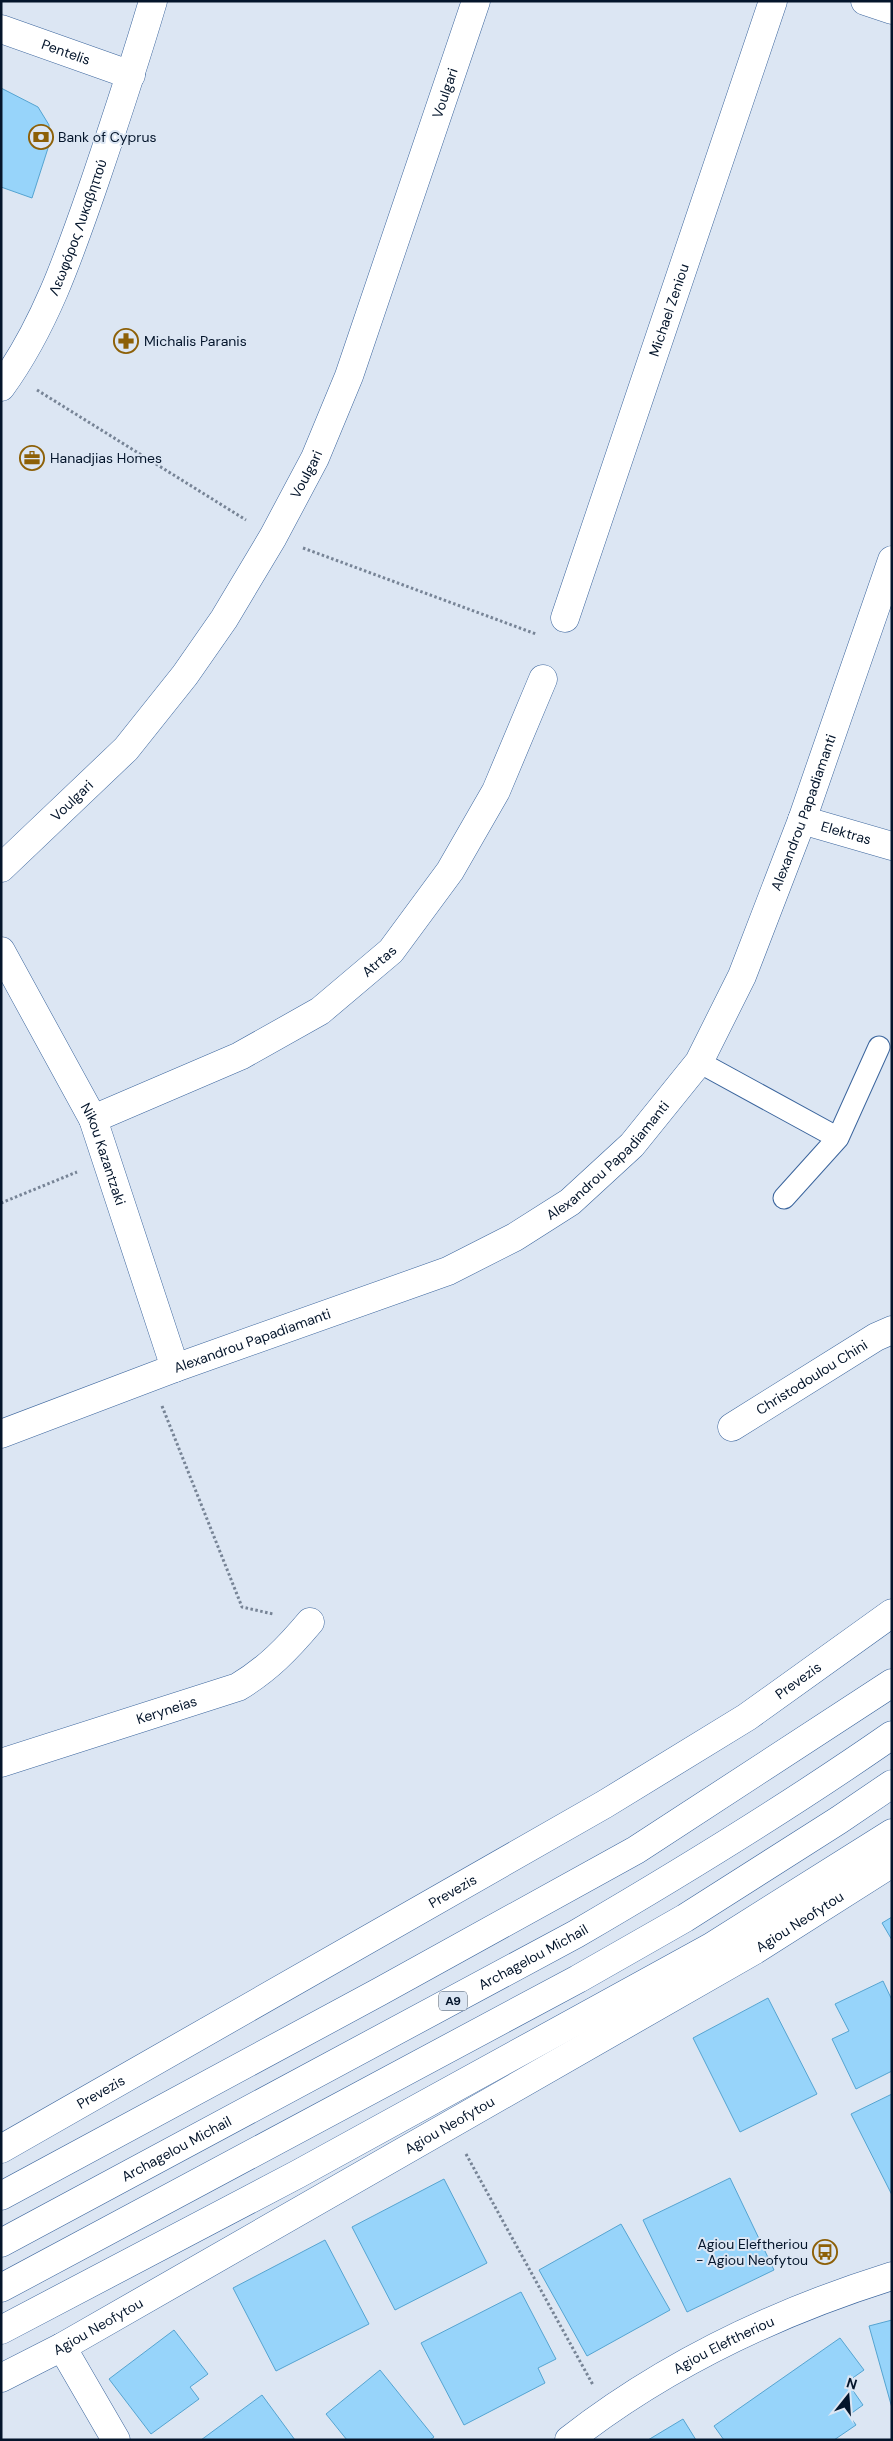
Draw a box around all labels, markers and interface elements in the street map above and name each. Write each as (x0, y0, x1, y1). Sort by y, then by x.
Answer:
street label: Pentelis (39, 35, 93, 69)
street label: Voulgari (428, 66, 462, 121)
bank icon: Bank of Cyprus (28, 124, 54, 150)
place label: Bank of Cyprus (58, 128, 156, 146)
street label: Λεωφόρος Λυκαβηττού (44, 157, 111, 298)
street label: Michael Zeniou (645, 261, 693, 359)
pharmacy icon: Michalis Paranis (113, 328, 139, 354)
place label: Michalis Paranis (144, 332, 247, 350)
office icon: Hanadjias Homes (19, 445, 45, 471)
street label: Voulgari (286, 448, 326, 501)
place label: Hanadjias Homes (50, 449, 162, 467)
street label: Alexandrou Papadiamanti (767, 732, 840, 893)
street label: Voulgari (47, 776, 97, 825)
street label: Elektras (819, 817, 873, 849)
street label: Atrtas (358, 942, 401, 981)
street label: Alexandrou Papadiamanti (543, 1097, 673, 1224)
street label: Nikou Kazantzaki (77, 1100, 130, 1207)
street label: Alexandrou Papadiamanti (171, 1304, 333, 1377)
street label: Christodoulou Chini (753, 1336, 871, 1419)
street label: Prevezis (772, 1658, 825, 1703)
street label: Keryneias (134, 1692, 199, 1728)
street label: Prevezis (425, 1870, 480, 1912)
street label: Agiou Neofytou (752, 1887, 847, 1956)
street label: Archagelou Michail (475, 1920, 591, 1994)
road number: A9 (439, 1992, 467, 2010)
street label: Prevezis (74, 2071, 128, 2113)
street label: Agiou Neofytou (401, 2092, 498, 2158)
street label: Archagelou Michail (118, 2112, 234, 2186)
place label: Agiou Eleftheriou - Agiou Neofytou (696, 2235, 808, 2269)
bus stop icon: Agiou Eleftheriou - Agiou Neofytou (812, 2239, 838, 2265)
street label: Agiou Neofytou (50, 2293, 146, 2359)
street label: Agiou Eleftheriou (670, 2312, 777, 2378)
north arrow (823, 2371, 873, 2421)
text: N (844, 2373, 859, 2394)

